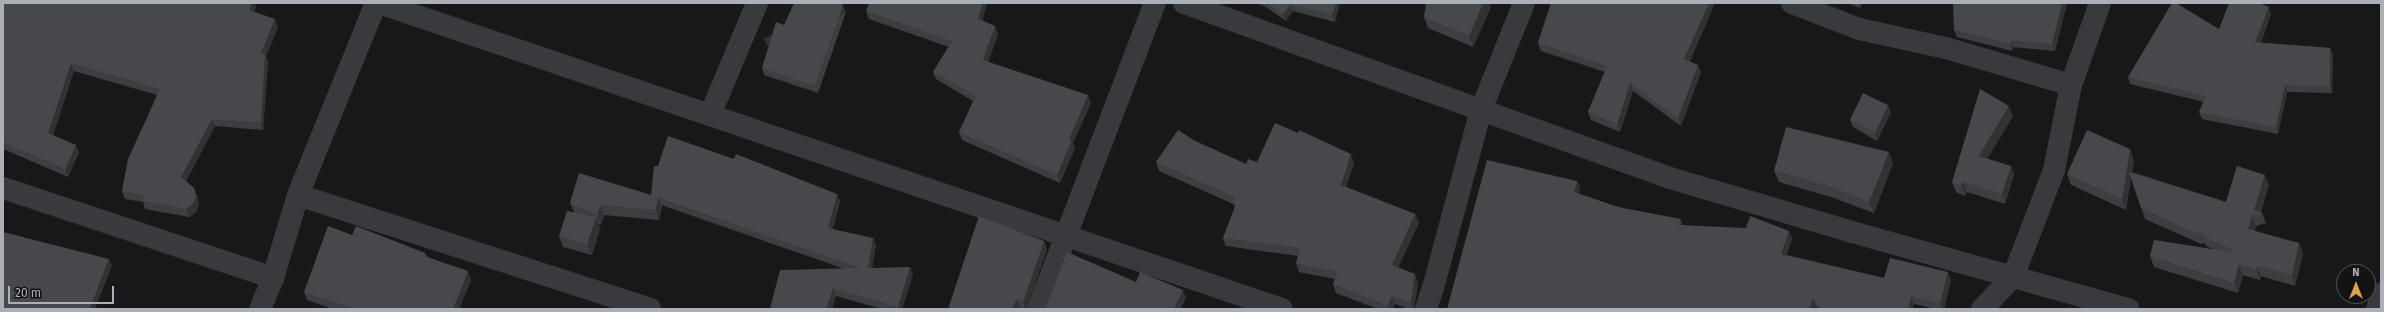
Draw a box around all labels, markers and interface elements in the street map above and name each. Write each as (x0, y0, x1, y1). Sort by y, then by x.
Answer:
north arrow (2336, 264, 2376, 304)
text: N (2352, 266, 2360, 279)
scale bar (10, 278, 116, 304)
text: 20 m (15, 286, 41, 300)

